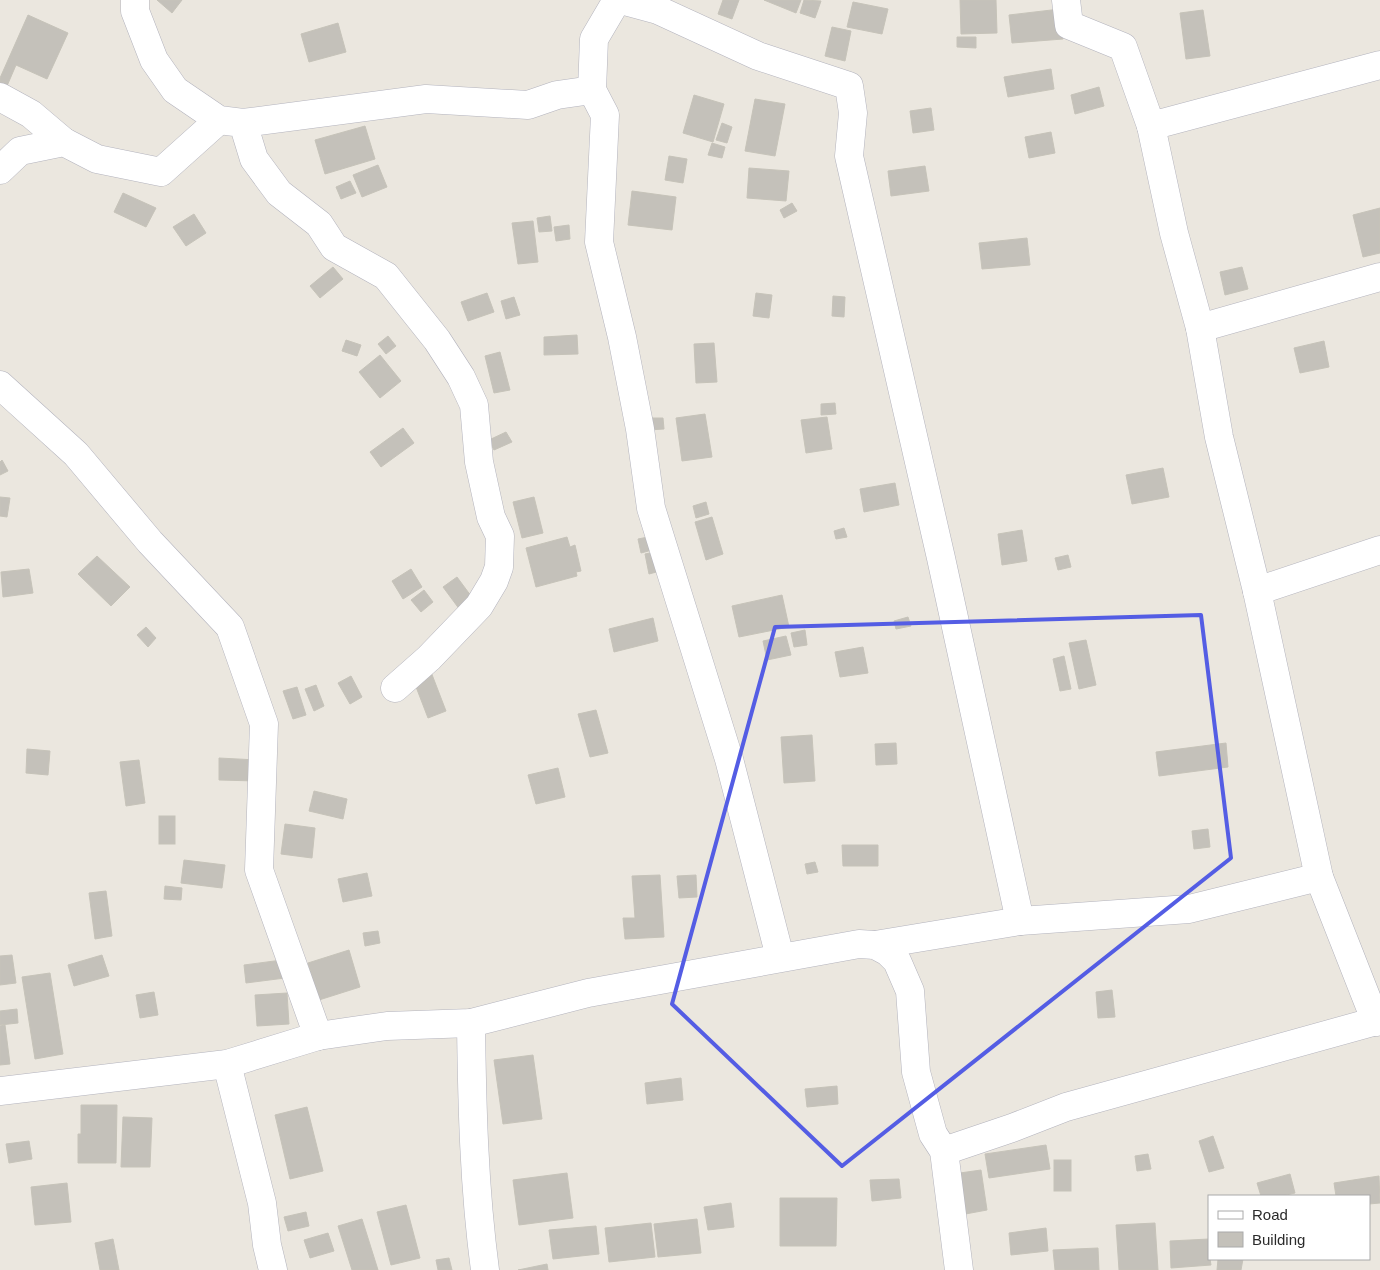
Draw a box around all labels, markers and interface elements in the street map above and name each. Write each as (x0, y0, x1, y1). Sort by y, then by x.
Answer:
legend (1208, 1195, 1370, 1260)
text: Road (1252, 1206, 1288, 1223)
text: Building (1252, 1231, 1305, 1248)

